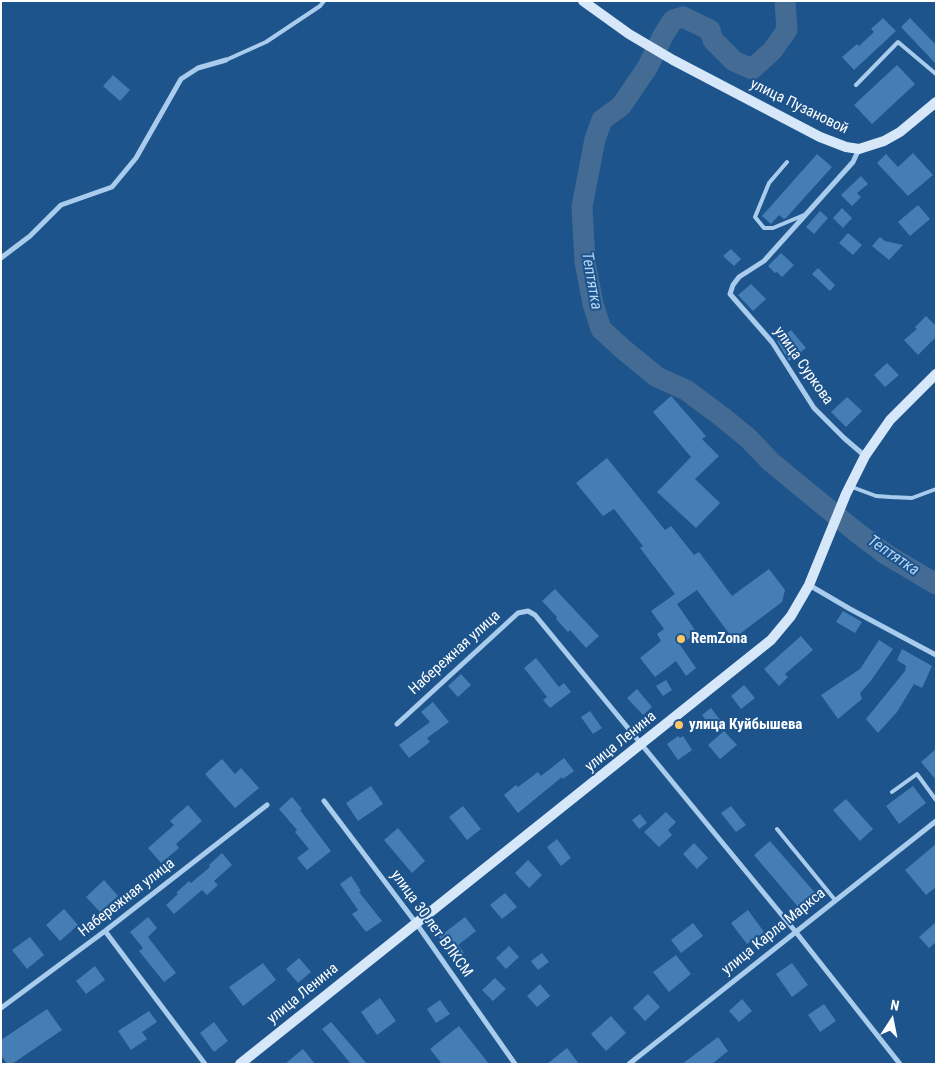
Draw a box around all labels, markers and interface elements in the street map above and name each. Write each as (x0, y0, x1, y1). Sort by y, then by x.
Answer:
street label: улица Пузановой (747, 75, 851, 139)
water label: Тептятка (577, 251, 605, 311)
street label: улица Суркова (769, 323, 837, 409)
water label: Тептятка (864, 532, 922, 580)
street label: Набережная улица (406, 607, 504, 699)
place label: RemZona (691, 630, 747, 648)
marker: RemZona (675, 633, 687, 645)
street label: улица Ленина (582, 708, 660, 776)
place label: улица Куйбышева (689, 716, 802, 734)
marker: улица Куйбышева (673, 719, 685, 731)
street label: Набережная улица (75, 855, 179, 941)
street label: улица 30 лет ВЛКСМ (386, 867, 476, 981)
street label: улица Карла Маркса (719, 885, 829, 979)
street label: улица Ленина (264, 960, 342, 1028)
north arrow (867, 995, 917, 1045)
text: N (889, 997, 901, 1014)

